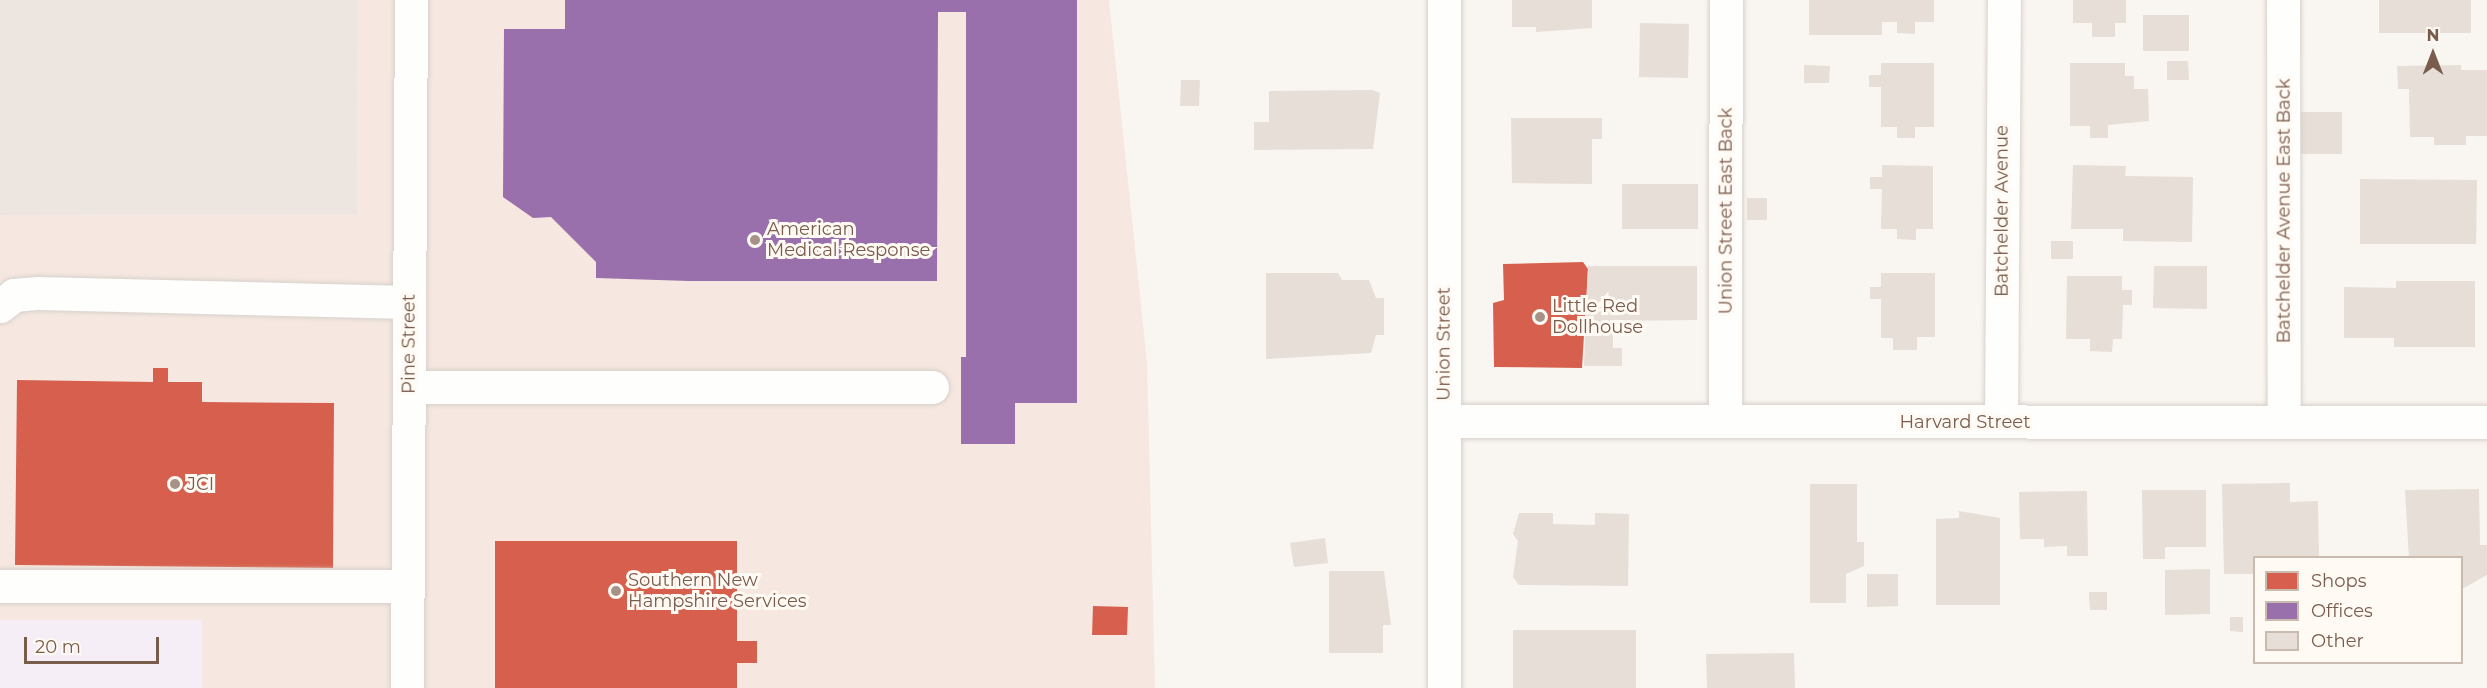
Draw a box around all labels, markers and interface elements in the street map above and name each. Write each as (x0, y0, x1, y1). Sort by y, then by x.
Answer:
north arrow (2403, 24, 2463, 84)
text: N (2427, 26, 2439, 45)
street label: Batchelder Avenue East Back (2273, 79, 2295, 343)
street label: Union Street East Back (1715, 108, 1737, 314)
street label: Batchelder Avenue (1991, 125, 2013, 297)
place label: American Medical Response (767, 219, 930, 262)
marker: American Medical Response (748, 233, 762, 247)
street label: Union Street (1433, 287, 1455, 401)
street label: Pine Street (398, 294, 420, 394)
place label: Little Red Dollhouse (1552, 296, 1643, 338)
marker: Little Red Dollhouse (1533, 310, 1547, 324)
street label: Harvard Street (1899, 411, 2031, 433)
place label: JCI (187, 473, 214, 495)
marker: JCI (168, 477, 182, 491)
legend (2253, 556, 2463, 664)
place label: Southern New Hampshire Services (628, 570, 807, 612)
text: Shops (2311, 570, 2367, 592)
marker: Southern New Hampshire Services (609, 584, 623, 598)
text: Offices (2311, 600, 2373, 622)
scale bar (27, 625, 162, 663)
text: Other (2311, 630, 2364, 652)
text: 20 m (35, 636, 81, 658)

